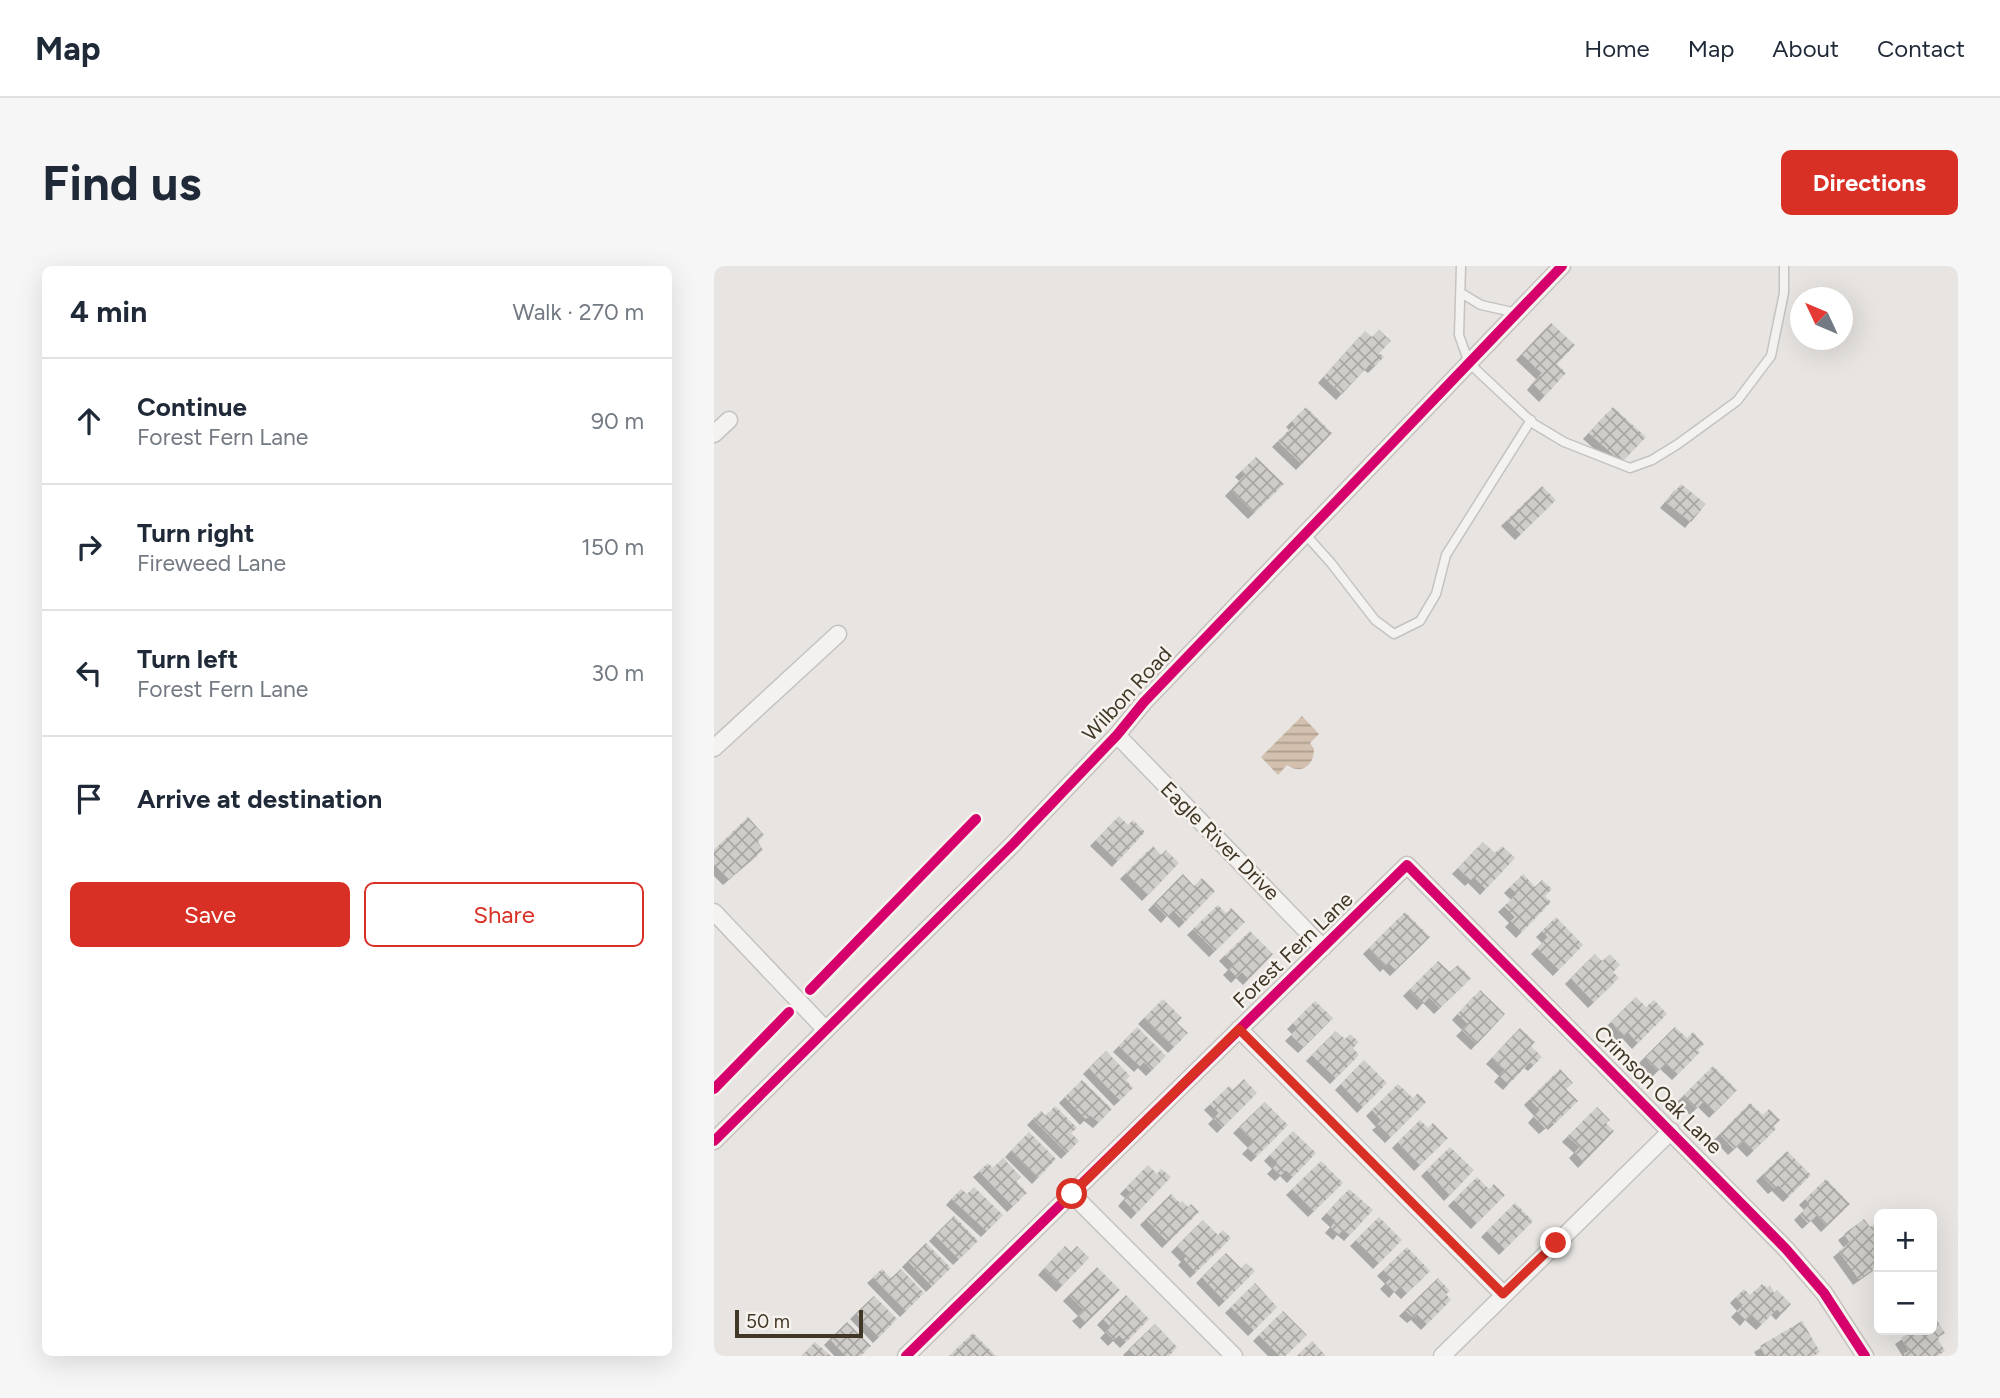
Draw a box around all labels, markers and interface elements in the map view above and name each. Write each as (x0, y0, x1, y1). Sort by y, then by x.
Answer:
text: Map (35, 29, 101, 68)
text: Home (1584, 34, 1650, 63)
text: Map (1688, 34, 1734, 63)
text: About (1772, 34, 1839, 63)
text: Contact (1877, 34, 1965, 63)
button: Directions (1781, 150, 1958, 215)
text: Find us (42, 153, 201, 212)
north arrow (1790, 287, 1853, 350)
text: 4 min (70, 293, 147, 330)
text: Walk · 270 m (513, 298, 644, 326)
text: Continue (137, 391, 247, 423)
icon: ahead (70, 402, 108, 440)
text: 90 m (591, 407, 644, 435)
text: Forest Fern Lane (137, 423, 308, 451)
text: Turn right (137, 517, 254, 549)
icon: right (70, 528, 108, 566)
text: 150 m (581, 533, 644, 561)
text: Fireweed Lane (137, 549, 286, 577)
street label: Wilbon Road (1077, 641, 1176, 746)
text: Turn left (137, 643, 238, 675)
icon: left (70, 654, 108, 692)
text: 30 m (591, 659, 644, 687)
text: Forest Fern Lane (137, 675, 308, 703)
street label: Eagle River Drive (1156, 776, 1285, 905)
icon: arrive (70, 780, 108, 818)
text: Arrive at destination (137, 783, 382, 815)
button: Save (70, 882, 350, 947)
button: Share (364, 882, 644, 947)
street label: Forest Fern Lane (1228, 886, 1358, 1013)
street label: Crimson Oak Lane (1589, 1020, 1728, 1159)
route start (1056, 1178, 1087, 1209)
map controls (1874, 1209, 1937, 1335)
button: + (1874, 1209, 1937, 1272)
route end (1540, 1227, 1571, 1258)
button: − (1874, 1272, 1937, 1335)
scale bar (735, 1307, 863, 1339)
text: 50 m (746, 1310, 790, 1333)

